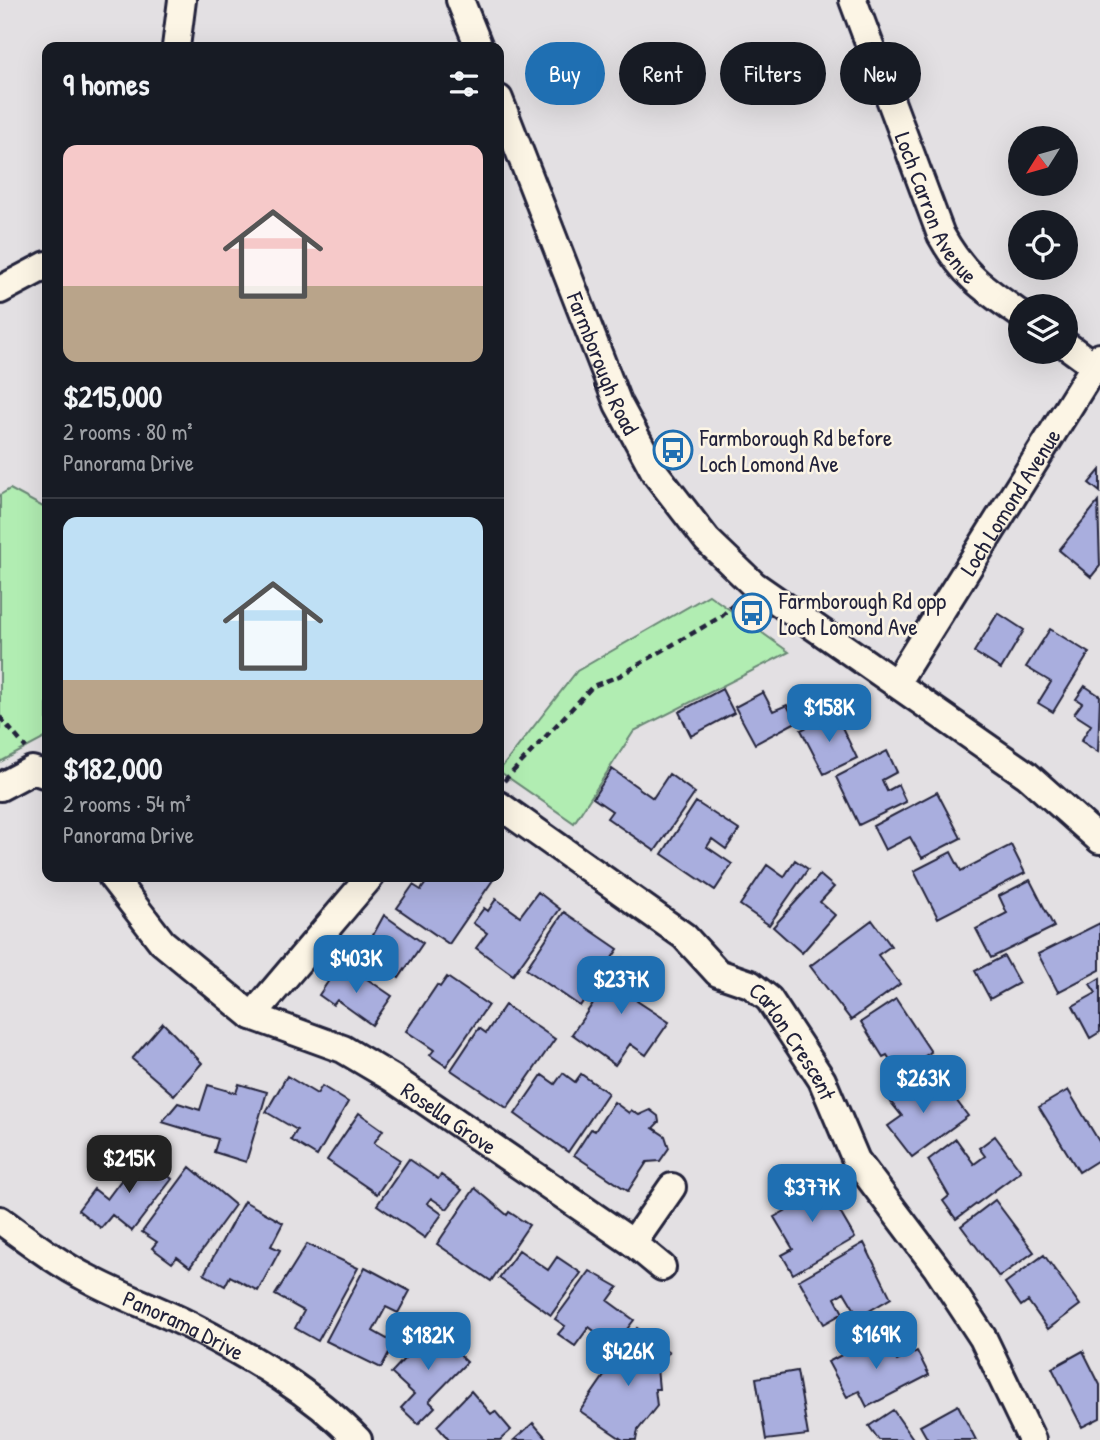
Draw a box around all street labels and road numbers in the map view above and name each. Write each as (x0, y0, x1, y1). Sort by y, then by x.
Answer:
street label: Loch Carron Avenue (888, 127, 985, 290)
street label: Farmborough Road (560, 287, 647, 440)
street label: Loch Lomond Avenue (952, 422, 1067, 581)
street label: Carlon Crescent (743, 974, 845, 1105)
street label: Rosella Grove (396, 1074, 503, 1161)
street label: Panorama Drive (118, 1282, 250, 1367)

